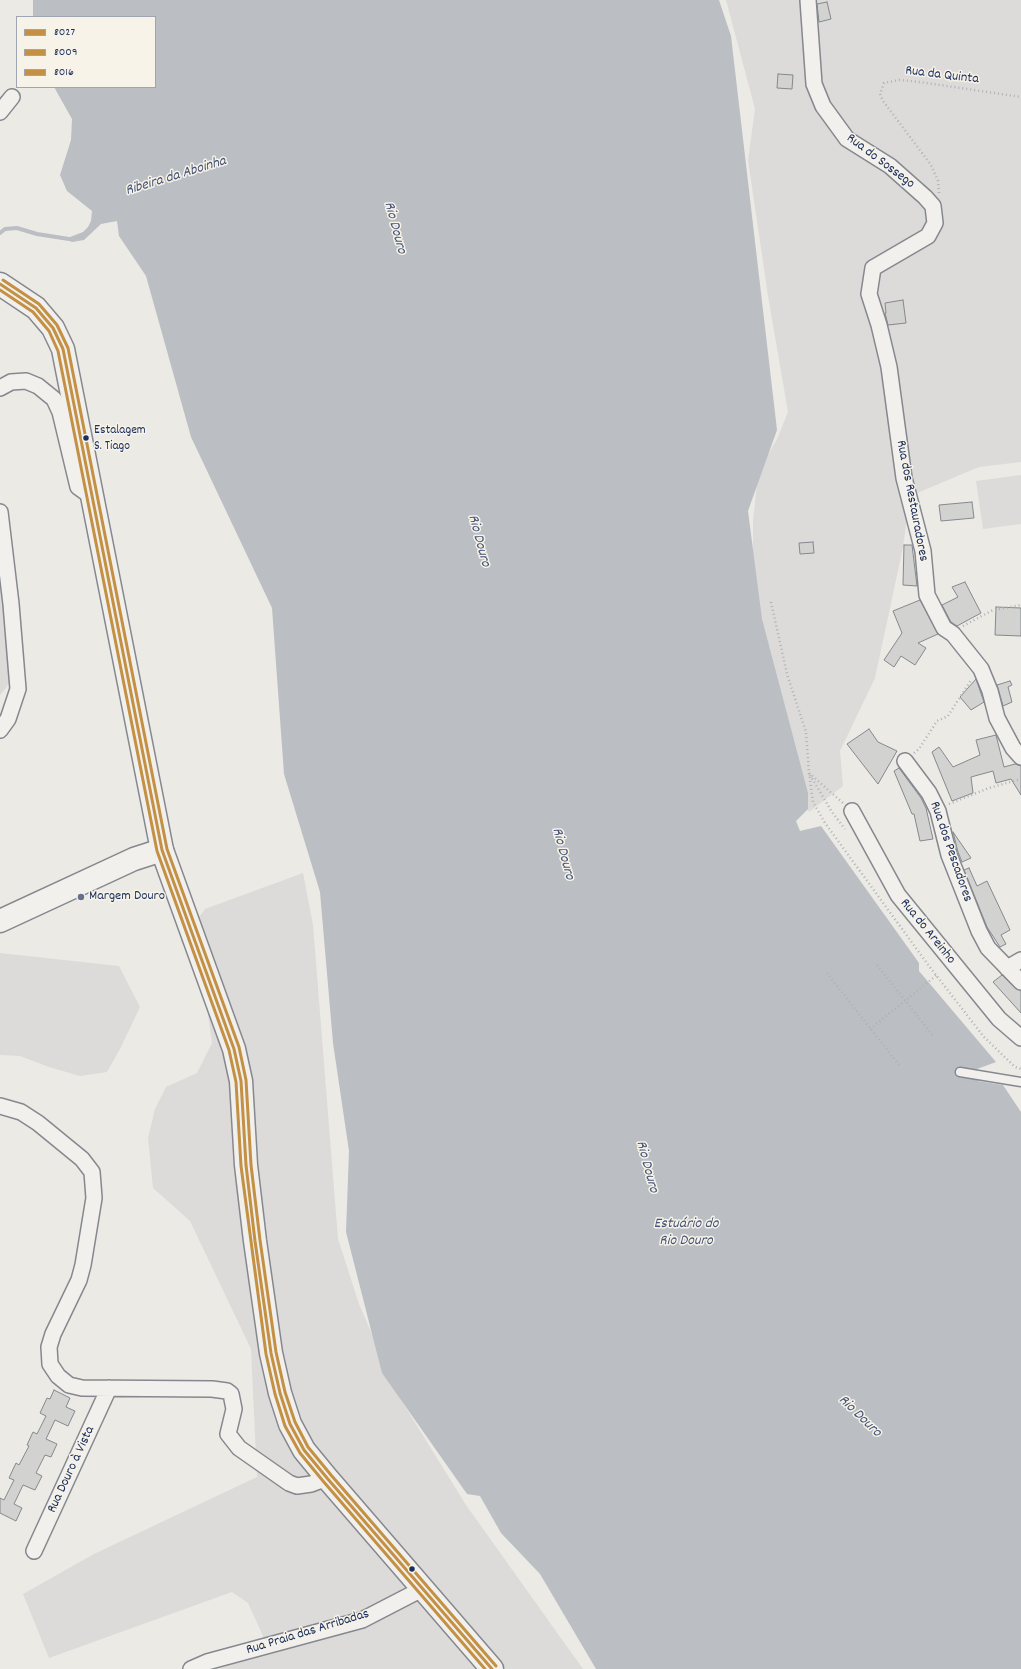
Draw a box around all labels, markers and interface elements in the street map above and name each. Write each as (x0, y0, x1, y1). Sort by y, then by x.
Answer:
legend (16, 16, 156, 88)
text: 8027 (54, 24, 75, 41)
text: 8009 (54, 44, 77, 61)
street label: Rua da Quinta (904, 63, 980, 89)
text: 8016 (54, 64, 74, 81)
street label: Rua do Sossego (842, 131, 918, 193)
water label: Ribeira da Aboinha (123, 153, 229, 201)
water label: Rio Douro (378, 200, 410, 256)
place label: Estalagem S. Tiago (94, 423, 146, 454)
marker: Estalagem S. Tiago (81, 433, 91, 443)
street label: Rua dos Restauradores (891, 439, 931, 563)
water label: Rio Douro (462, 513, 494, 569)
street label: Rua dos Pescadores (925, 800, 975, 904)
water label: Rio Douro (546, 826, 578, 882)
place label: Margem Douro (89, 889, 165, 905)
marker: Margem Douro (76, 892, 86, 902)
street label: Rua do Areinho (896, 896, 958, 968)
water label: Rio Douro (630, 1139, 662, 1195)
water label: Estuário do Rio Douro (654, 1216, 718, 1251)
water label: Rio Douro (834, 1392, 884, 1442)
street label: Rua Douro à Vista (45, 1424, 99, 1516)
unlabelled marker (407, 1564, 417, 1574)
street label: Rua Praia das Arribadas (245, 1606, 371, 1660)

